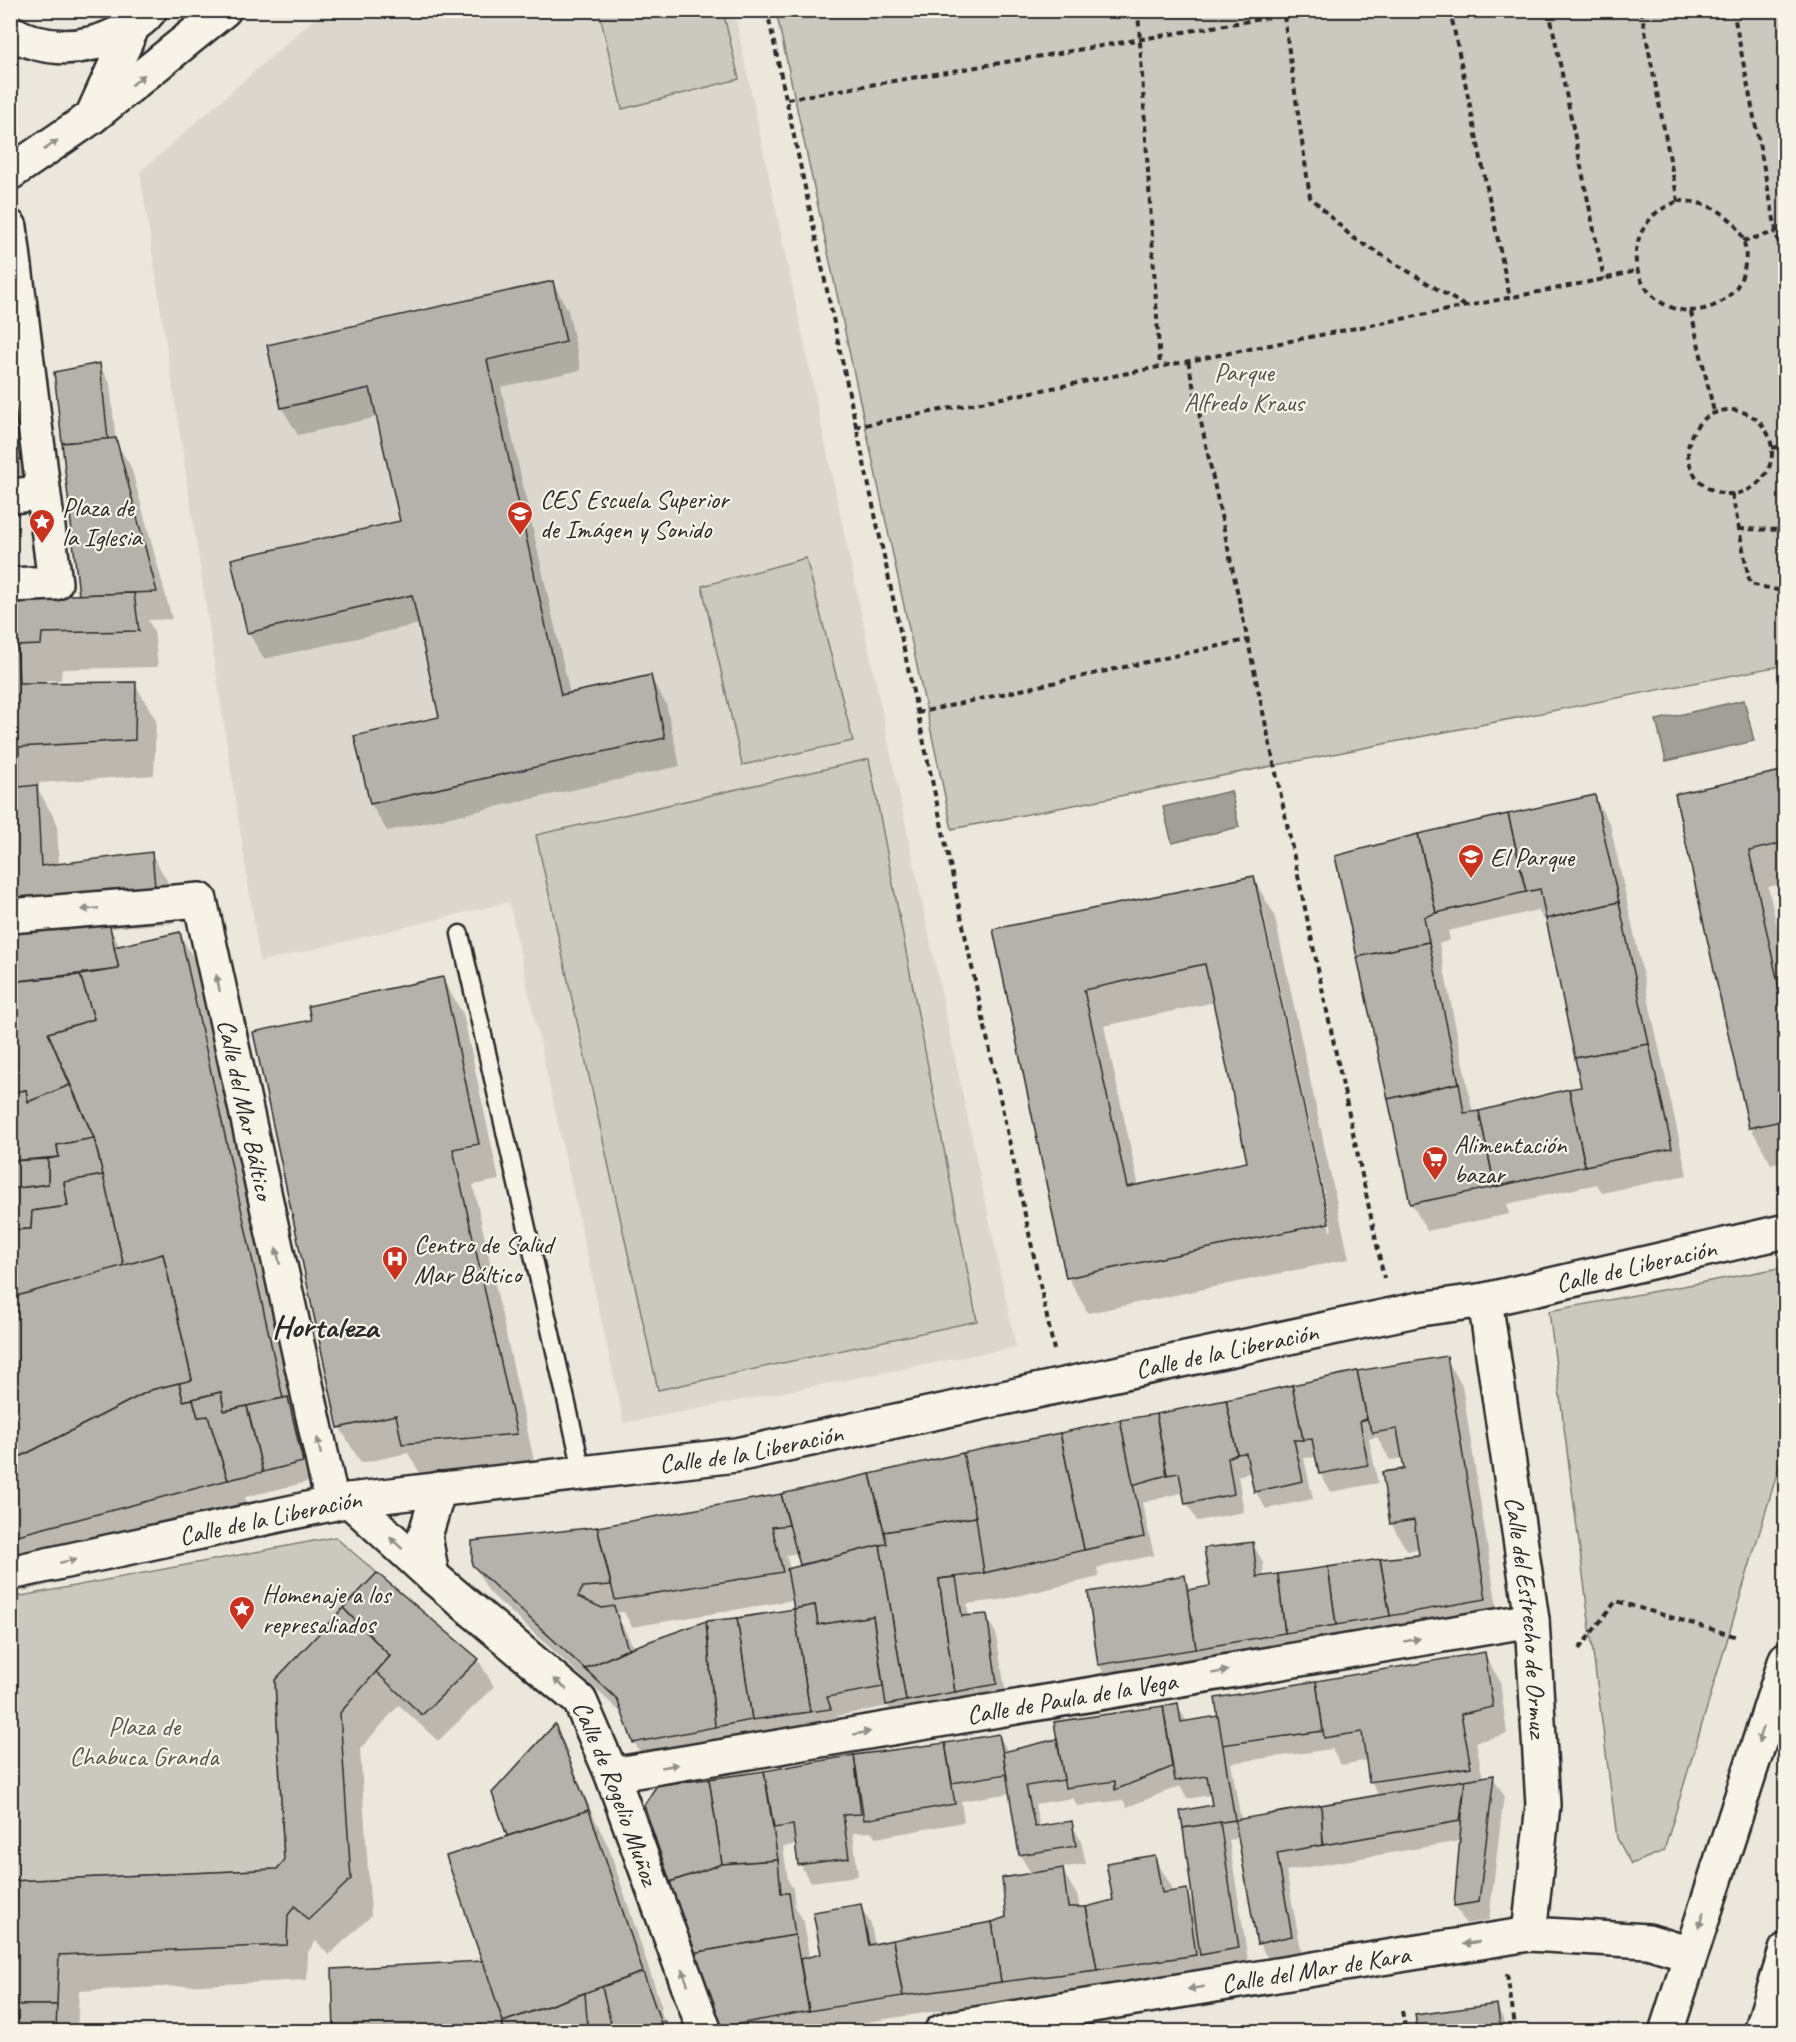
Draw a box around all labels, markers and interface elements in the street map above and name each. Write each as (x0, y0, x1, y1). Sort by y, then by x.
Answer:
one-way arrow (130, 73, 146, 86)
one-way arrow (43, 139, 59, 151)
park label: Parque Alfredo Kraus (1184, 356, 1306, 419)
place label: CES Escuela Superior de Imágen y Sonido (540, 483, 731, 546)
place label: Plaza de la Iglesia (62, 491, 143, 554)
school or university icon: CES Escuela Superior de Imágen y Sonido (505, 499, 535, 537)
place icon: Plaza de la Iglesia (27, 507, 57, 545)
place label: El Parque (1490, 841, 1576, 874)
school or university icon: El Parque (1456, 842, 1486, 880)
one-way arrow (81, 904, 100, 914)
one-way arrow (213, 973, 222, 992)
street label: Calle del Mar Báltico (210, 1016, 282, 1205)
place label: Alimentación bazar (1454, 1128, 1568, 1191)
supermarket icon: Alimentación bazar (1420, 1144, 1450, 1182)
place label: Centro de Salud Mar Báltico (414, 1228, 557, 1291)
street label: Calle de Liberación (1552, 1231, 1720, 1300)
hospital icon: Centro de Salud Mar Báltico (380, 1244, 410, 1282)
one-way arrow (272, 1246, 282, 1265)
district label: Hortaleza (272, 1306, 381, 1347)
street label: Calle de la Liberación (1132, 1314, 1322, 1386)
street label: Calle de la Liberación (657, 1416, 847, 1480)
one-way arrow (314, 1437, 324, 1455)
street label: Calle de la Liberación (176, 1482, 364, 1553)
street label: Calle del Estrecho de Ormuz (1498, 1494, 1556, 1741)
one-way arrow (389, 1537, 404, 1550)
one-way arrow (58, 1555, 77, 1565)
place label: Homenaje a los represaliados (262, 1578, 393, 1641)
place icon: Homenaje a los represaliados (227, 1594, 257, 1632)
one-way arrow (1403, 1635, 1422, 1644)
street label: Calle de Paula de la Vega (964, 1663, 1181, 1732)
one-way arrow (1211, 1667, 1230, 1676)
one-way arrow (552, 1678, 568, 1691)
street label: Calle de Rogelio Muñoz (565, 1696, 668, 1892)
park label: Plaza de Chabuca Granda (70, 1710, 220, 1773)
one-way arrow (1756, 1726, 1765, 1744)
one-way arrow (853, 1728, 872, 1737)
one-way arrow (660, 1761, 679, 1770)
one-way arrow (1696, 1911, 1705, 1929)
street label: Calle del Mar de Kara (1219, 1937, 1414, 2000)
one-way arrow (1462, 1939, 1481, 1948)
one-way arrow (680, 1967, 690, 1985)
one-way arrow (1186, 1984, 1205, 1993)

